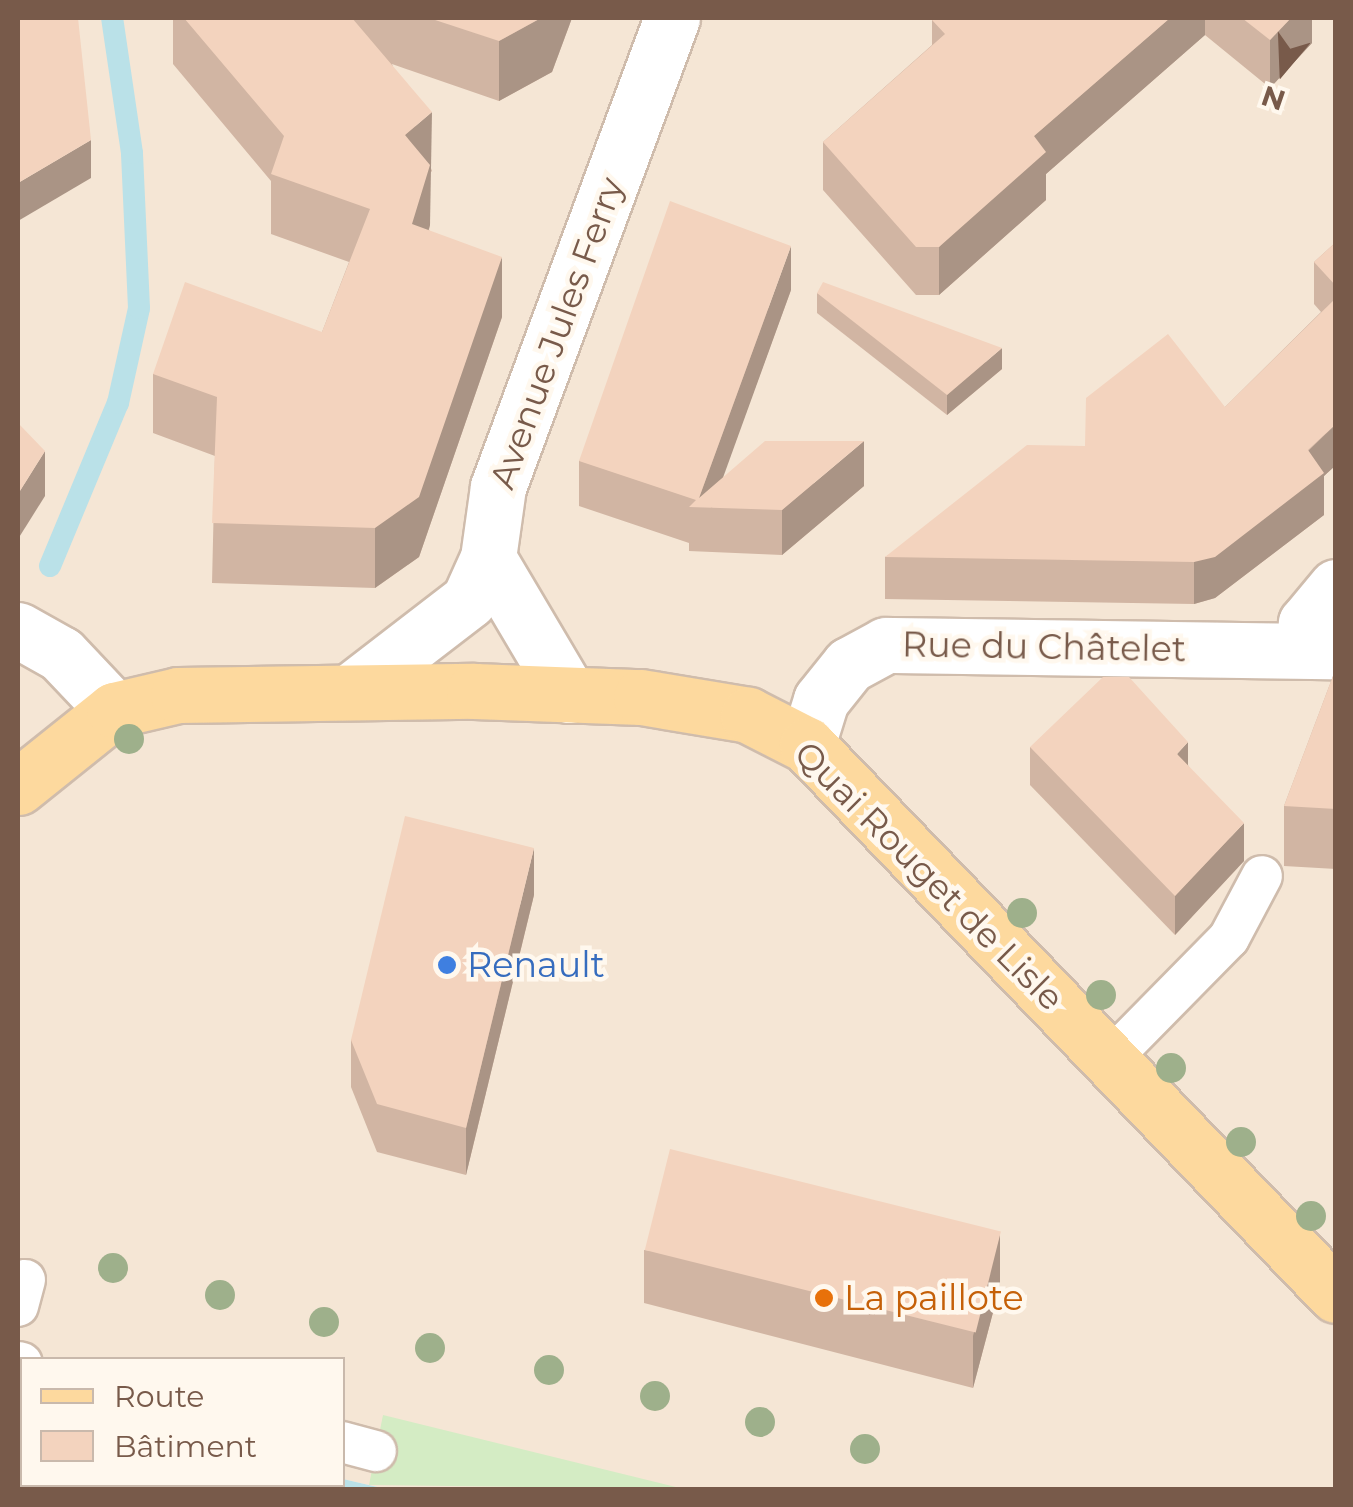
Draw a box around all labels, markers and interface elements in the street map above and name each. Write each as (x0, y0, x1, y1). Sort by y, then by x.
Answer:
north arrow (1233, 20, 1333, 120)
text: N (1257, 79, 1289, 118)
street label: Avenue Jules Ferry (481, 172, 633, 494)
street label: Rue du Châtelet (902, 624, 1186, 670)
street label: Quai Rouget de Lisle (786, 733, 1072, 1019)
place label: Renault (467, 944, 605, 986)
marker: Renault (436, 954, 458, 976)
place label: La paillote (844, 1277, 1024, 1319)
marker: La paillote (813, 1287, 835, 1309)
legend (20, 1357, 345, 1487)
text: Route (114, 1378, 204, 1415)
text: Bâtiment (114, 1428, 257, 1465)

